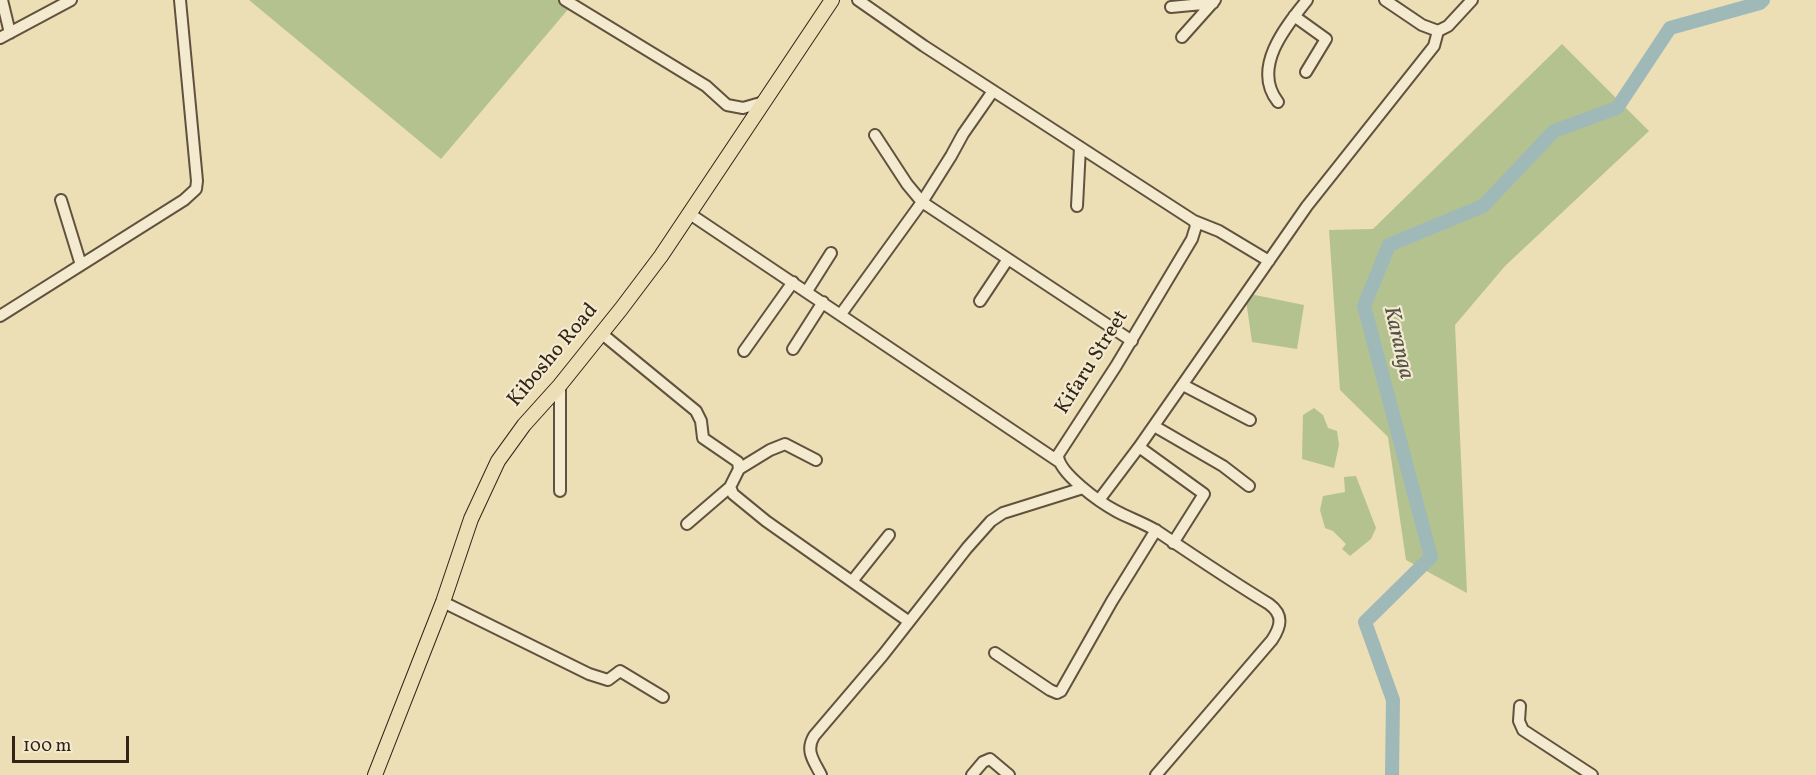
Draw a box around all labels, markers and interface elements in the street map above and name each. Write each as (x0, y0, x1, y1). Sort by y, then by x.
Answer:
street label: Kibosho Road (503, 299, 605, 413)
water label: Karanga (1376, 304, 1418, 382)
street label: Kifaru Street (1051, 306, 1135, 420)
scale bar (15, 724, 132, 762)
text: 100 m (23, 734, 72, 759)

